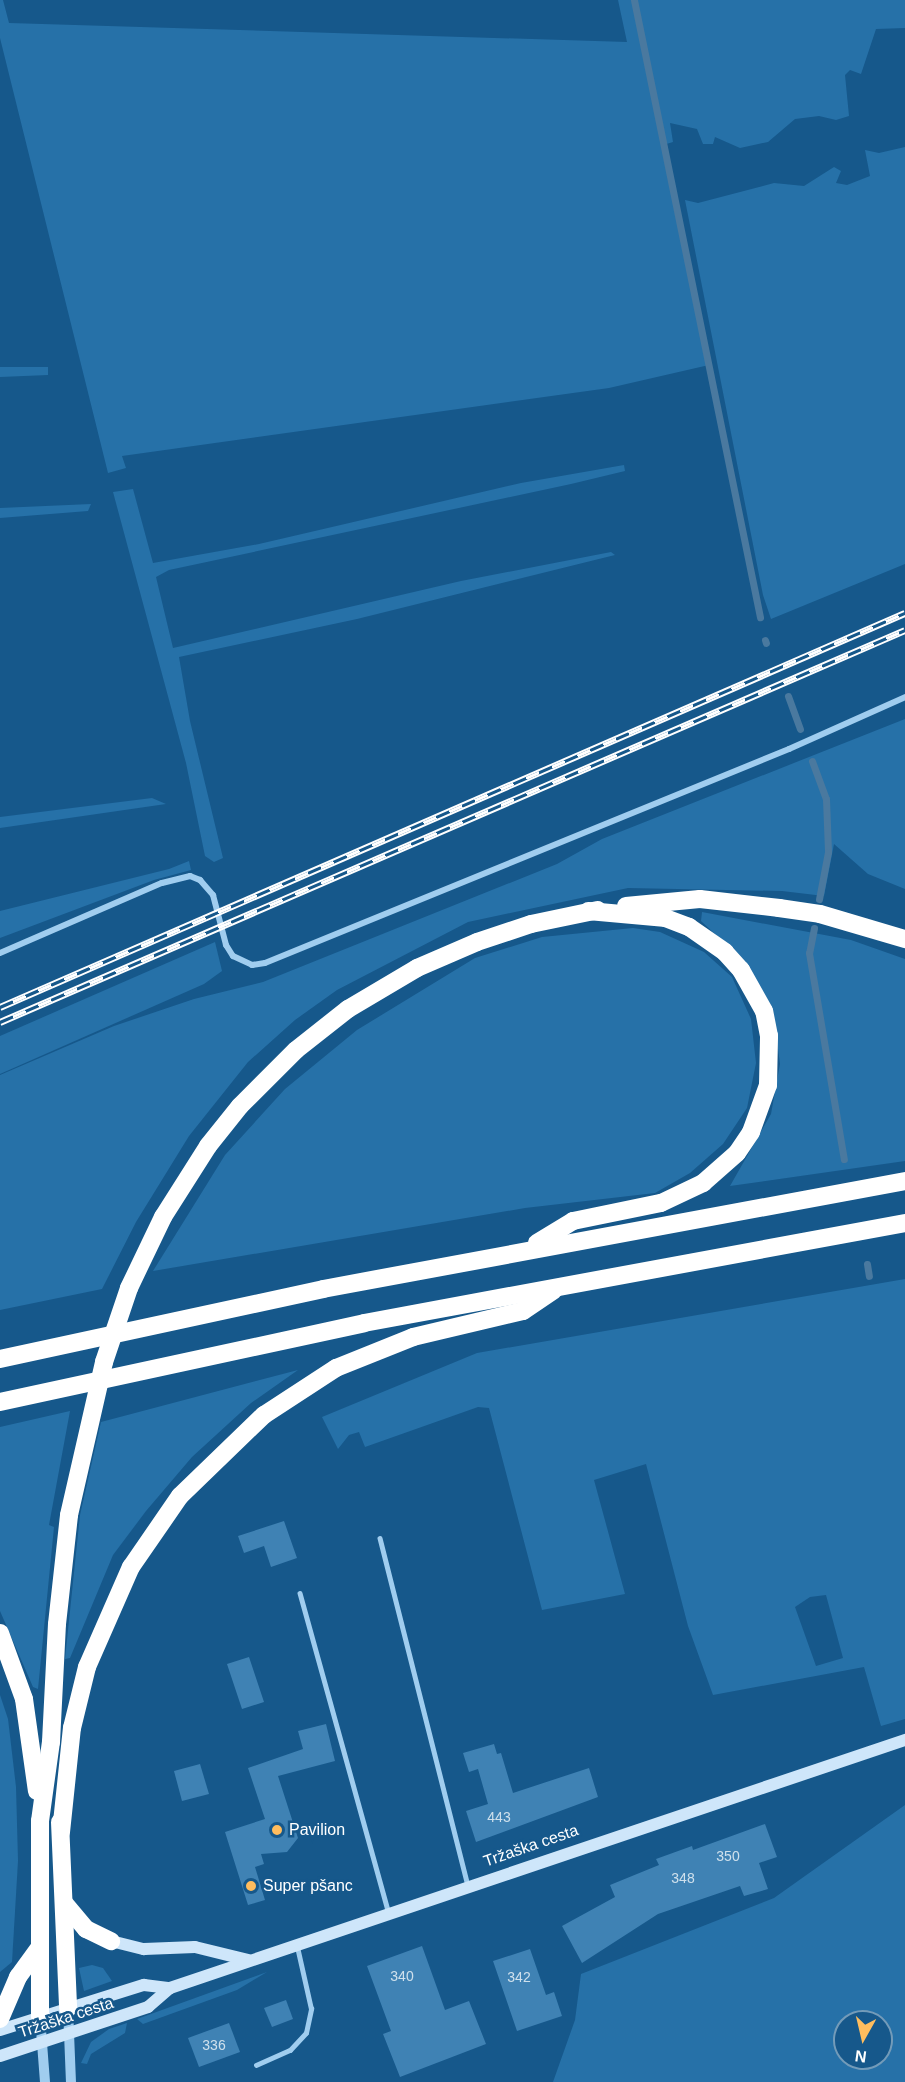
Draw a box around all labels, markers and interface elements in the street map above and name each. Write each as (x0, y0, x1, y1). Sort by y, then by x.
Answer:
house number: 443 (487, 1809, 511, 1825)
place label: Pavilion (289, 1820, 345, 1840)
street label: Tržaška cesta (481, 1821, 581, 1871)
marker: Pavilion (270, 1823, 284, 1837)
house number: 350 (716, 1848, 740, 1864)
house number: 348 (671, 1870, 695, 1886)
place label: Super pšanc (263, 1876, 353, 1896)
marker: Super pšanc (244, 1879, 258, 1893)
house number: 340 (390, 1968, 414, 1984)
house number: 342 (507, 1969, 531, 1985)
street label: Tržaška cesta (16, 1994, 116, 2042)
north arrow (833, 2010, 893, 2070)
house number: 336 (202, 2037, 226, 2053)
text: N (854, 2047, 868, 2066)

